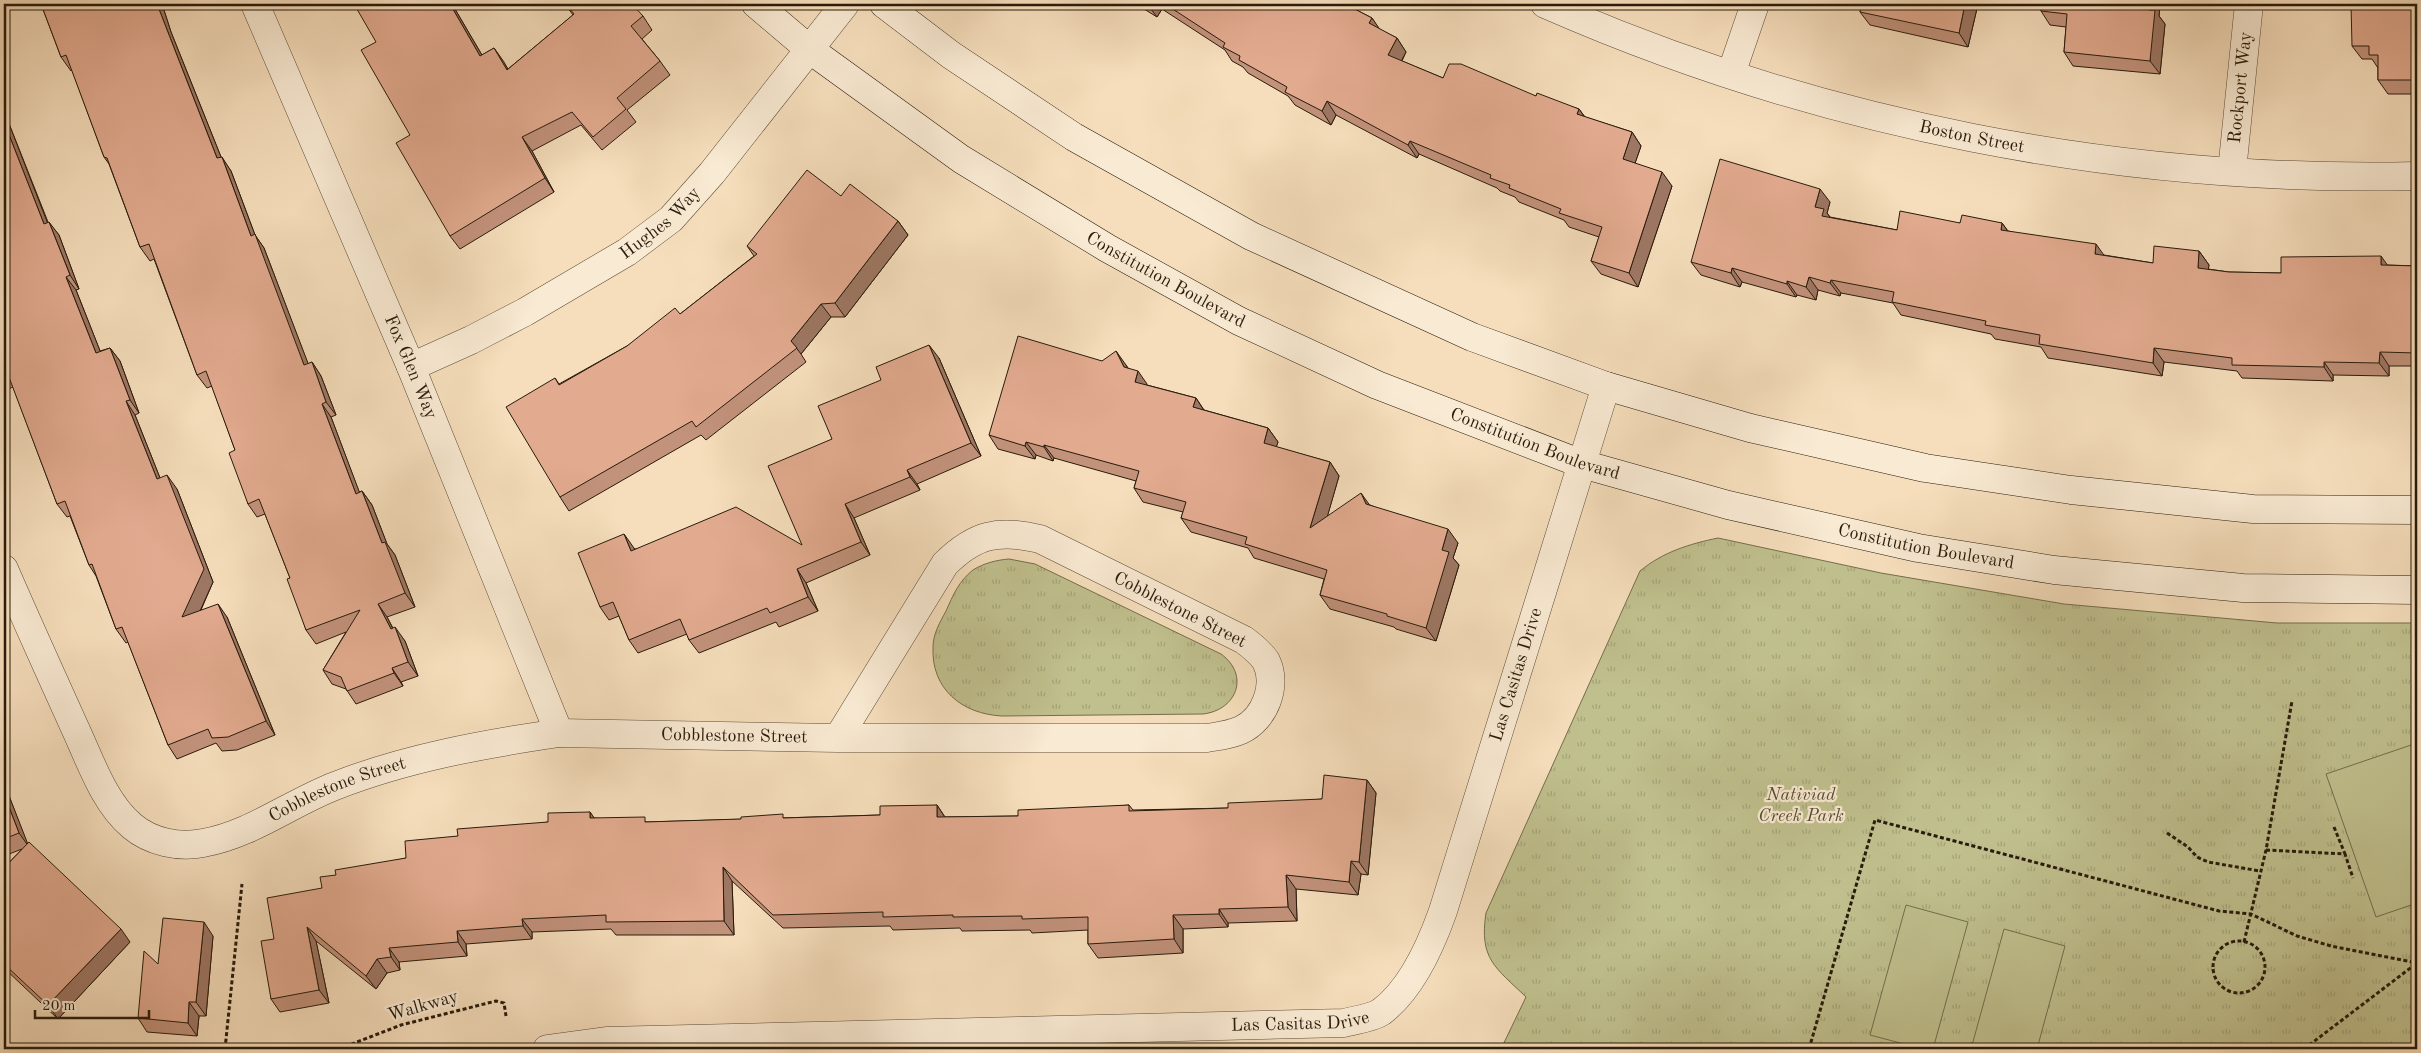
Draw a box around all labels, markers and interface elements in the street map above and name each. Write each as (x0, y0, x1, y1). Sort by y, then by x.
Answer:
street label: Rockport Way (2226, 30, 2255, 144)
street label: Boston Street (1917, 118, 2026, 156)
street label: Hughes Way (617, 183, 704, 263)
street label: Constitution Boulevard (1083, 228, 1248, 332)
street label: Fox Glen Way (381, 313, 440, 422)
street label: Constitution Boulevard (1448, 405, 1622, 483)
street label: Constitution Boulevard (1836, 521, 2016, 572)
street label: Cobblestone Street (1111, 569, 1249, 651)
street label: Las Casitas Drive (1487, 606, 1546, 744)
street label: Cobblestone Street (661, 726, 808, 746)
street label: Cobblestone Street (266, 754, 408, 826)
park label: Nativiad Creek Park (1758, 786, 1844, 825)
street label: Walkway (386, 987, 461, 1025)
scale bar (35, 988, 149, 1020)
text: 20 m (42, 999, 76, 1014)
street label: Las Casitas Drive (1231, 1008, 1371, 1035)

